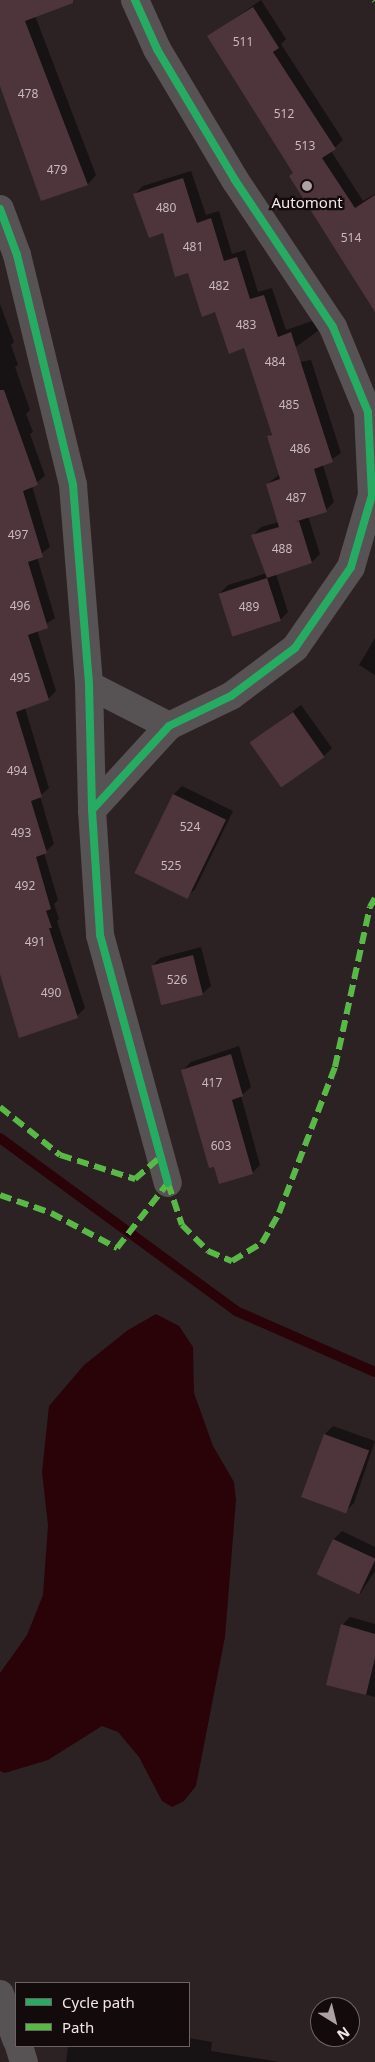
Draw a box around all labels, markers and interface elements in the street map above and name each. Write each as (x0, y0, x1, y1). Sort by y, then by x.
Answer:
house number: 511 (233, 35, 253, 49)
house number: 478 (18, 87, 38, 101)
house number: 512 (274, 107, 294, 121)
house number: 513 (295, 139, 315, 153)
house number: 479 (47, 163, 67, 177)
marker: Automont (301, 180, 313, 192)
place label: Automont (271, 194, 343, 212)
house number: 480 (156, 201, 176, 215)
house number: 514 (341, 231, 361, 245)
house number: 481 (183, 240, 203, 254)
house number: 482 (209, 279, 229, 293)
house number: 483 (236, 318, 256, 332)
house number: 484 (265, 355, 285, 369)
house number: 485 (279, 398, 299, 412)
house number: 486 (290, 442, 310, 456)
house number: 487 (286, 491, 306, 505)
house number: 497 (8, 528, 28, 542)
house number: 488 (272, 542, 292, 556)
house number: 496 (10, 599, 30, 613)
house number: 489 (239, 600, 259, 614)
house number: 495 (10, 671, 30, 685)
house number: 494 (7, 764, 27, 778)
house number: 524 (180, 820, 200, 834)
house number: 493 (11, 826, 31, 840)
house number: 525 (161, 859, 181, 873)
house number: 492 (15, 879, 35, 893)
house number: 491 (25, 935, 45, 949)
house number: 526 (167, 973, 187, 987)
house number: 490 (41, 986, 61, 1000)
house number: 417 (202, 1076, 222, 1090)
house number: 603 (211, 1139, 231, 1153)
legend (15, 1982, 190, 2047)
text: Cycle path (62, 1992, 135, 2012)
north arrow (310, 1997, 360, 2047)
text: Path (62, 2017, 94, 2037)
text: N (333, 2023, 354, 2045)

